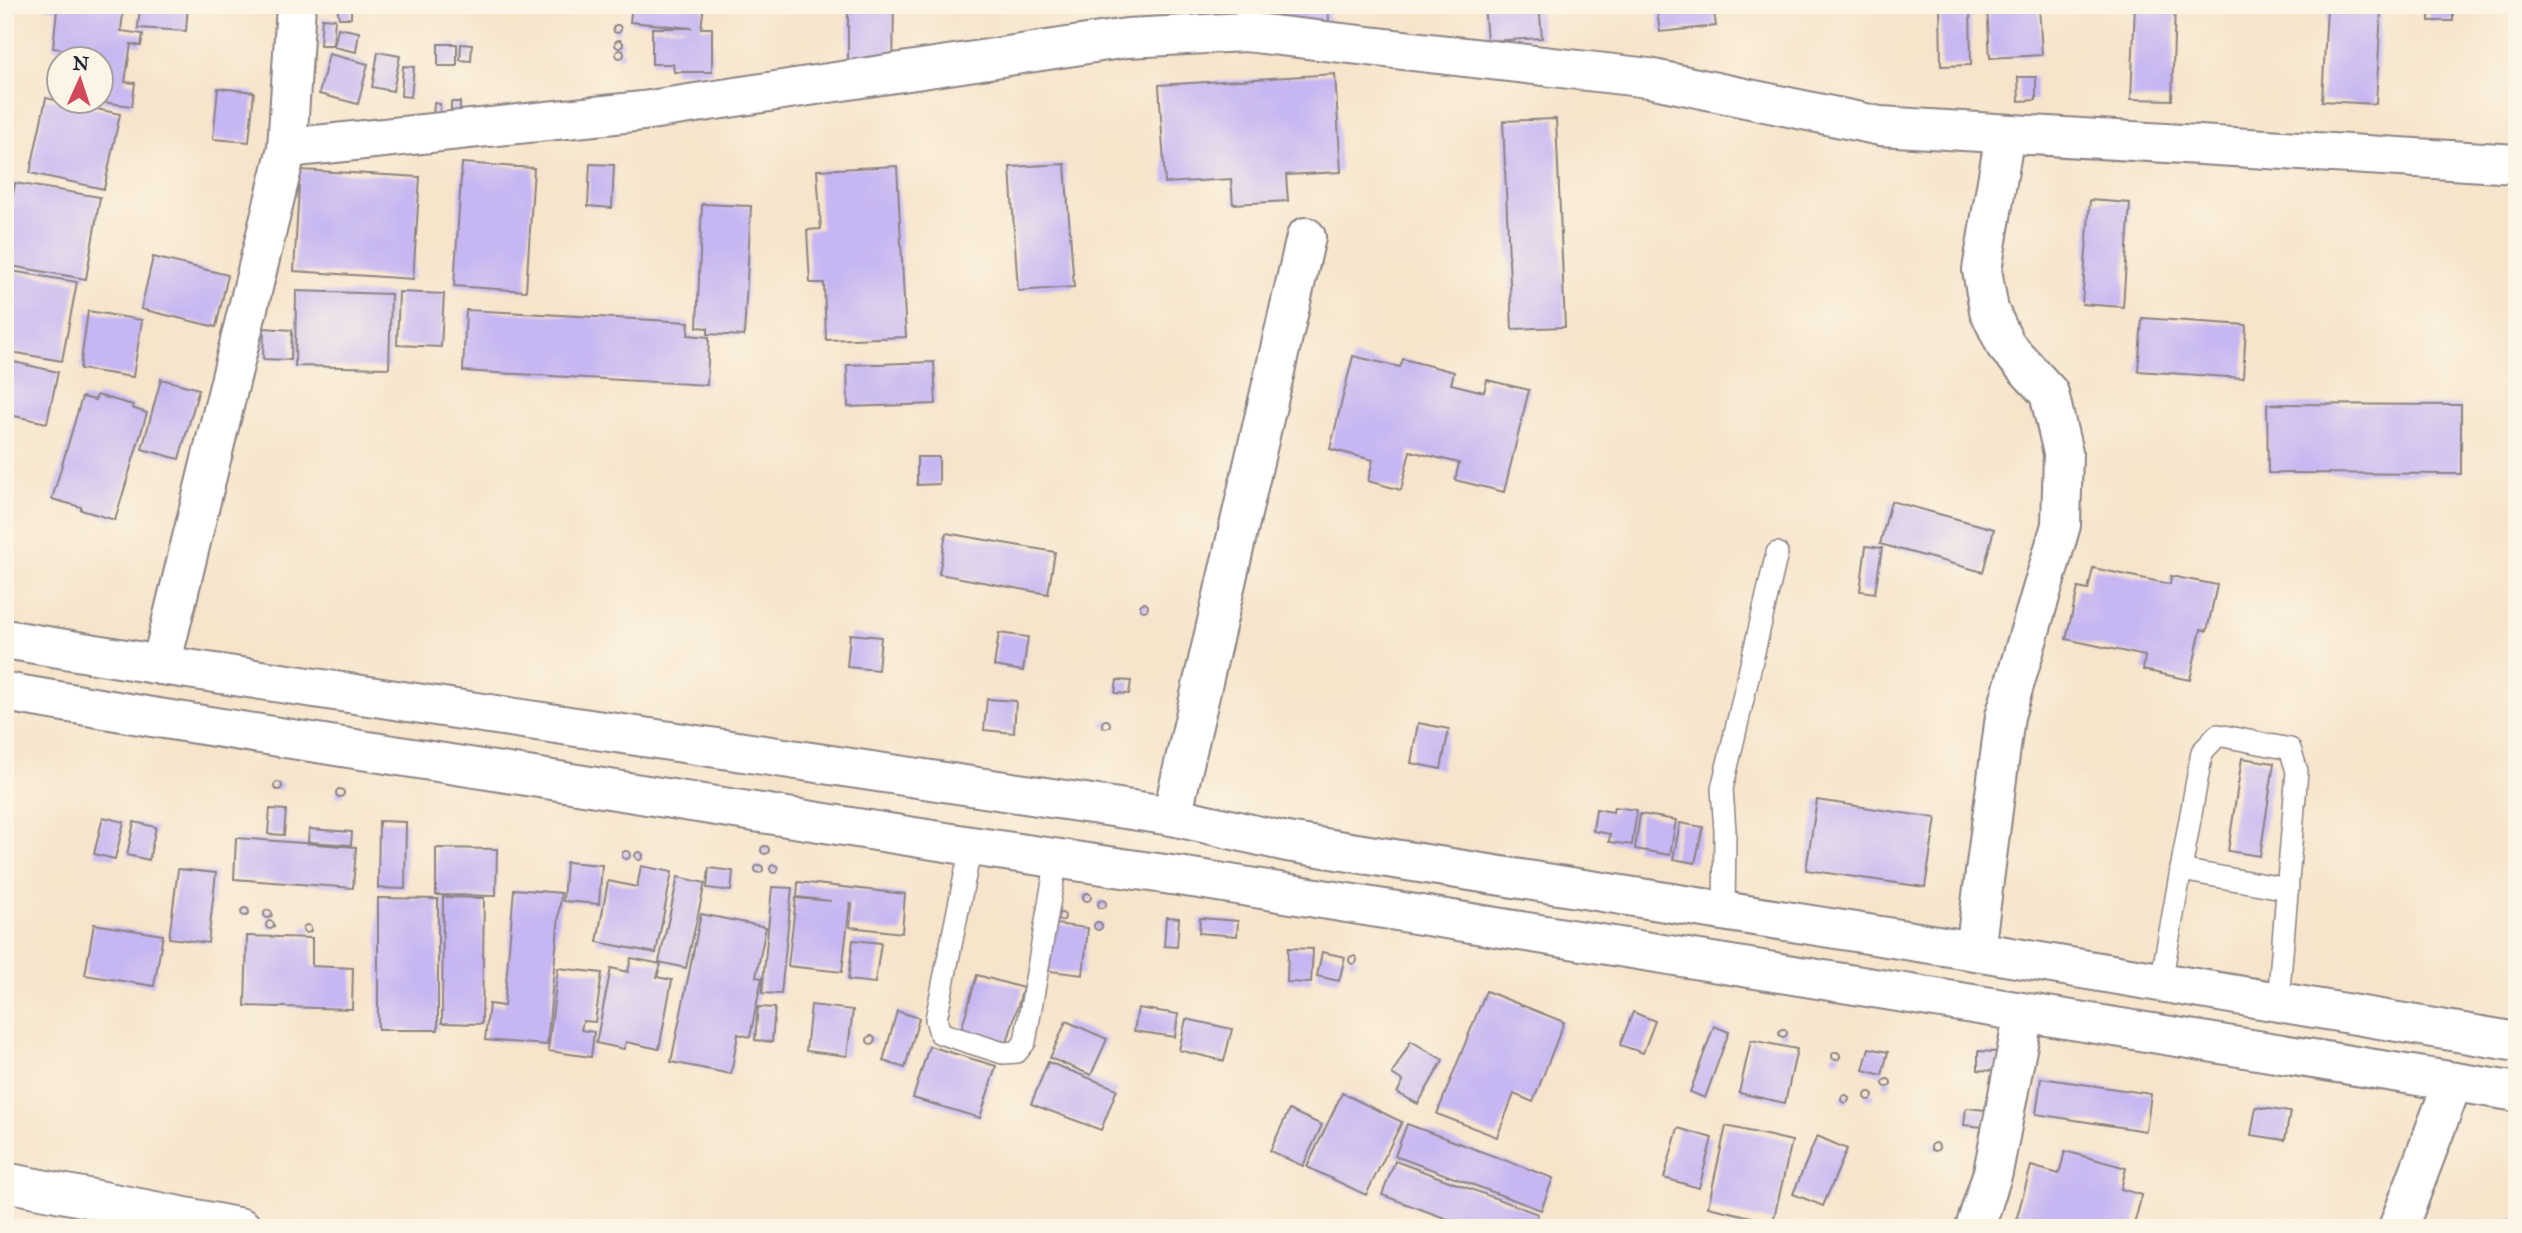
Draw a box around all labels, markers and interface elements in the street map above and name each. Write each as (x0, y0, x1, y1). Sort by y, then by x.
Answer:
north arrow (46, 46, 116, 116)
text: N (72, 52, 90, 75)

